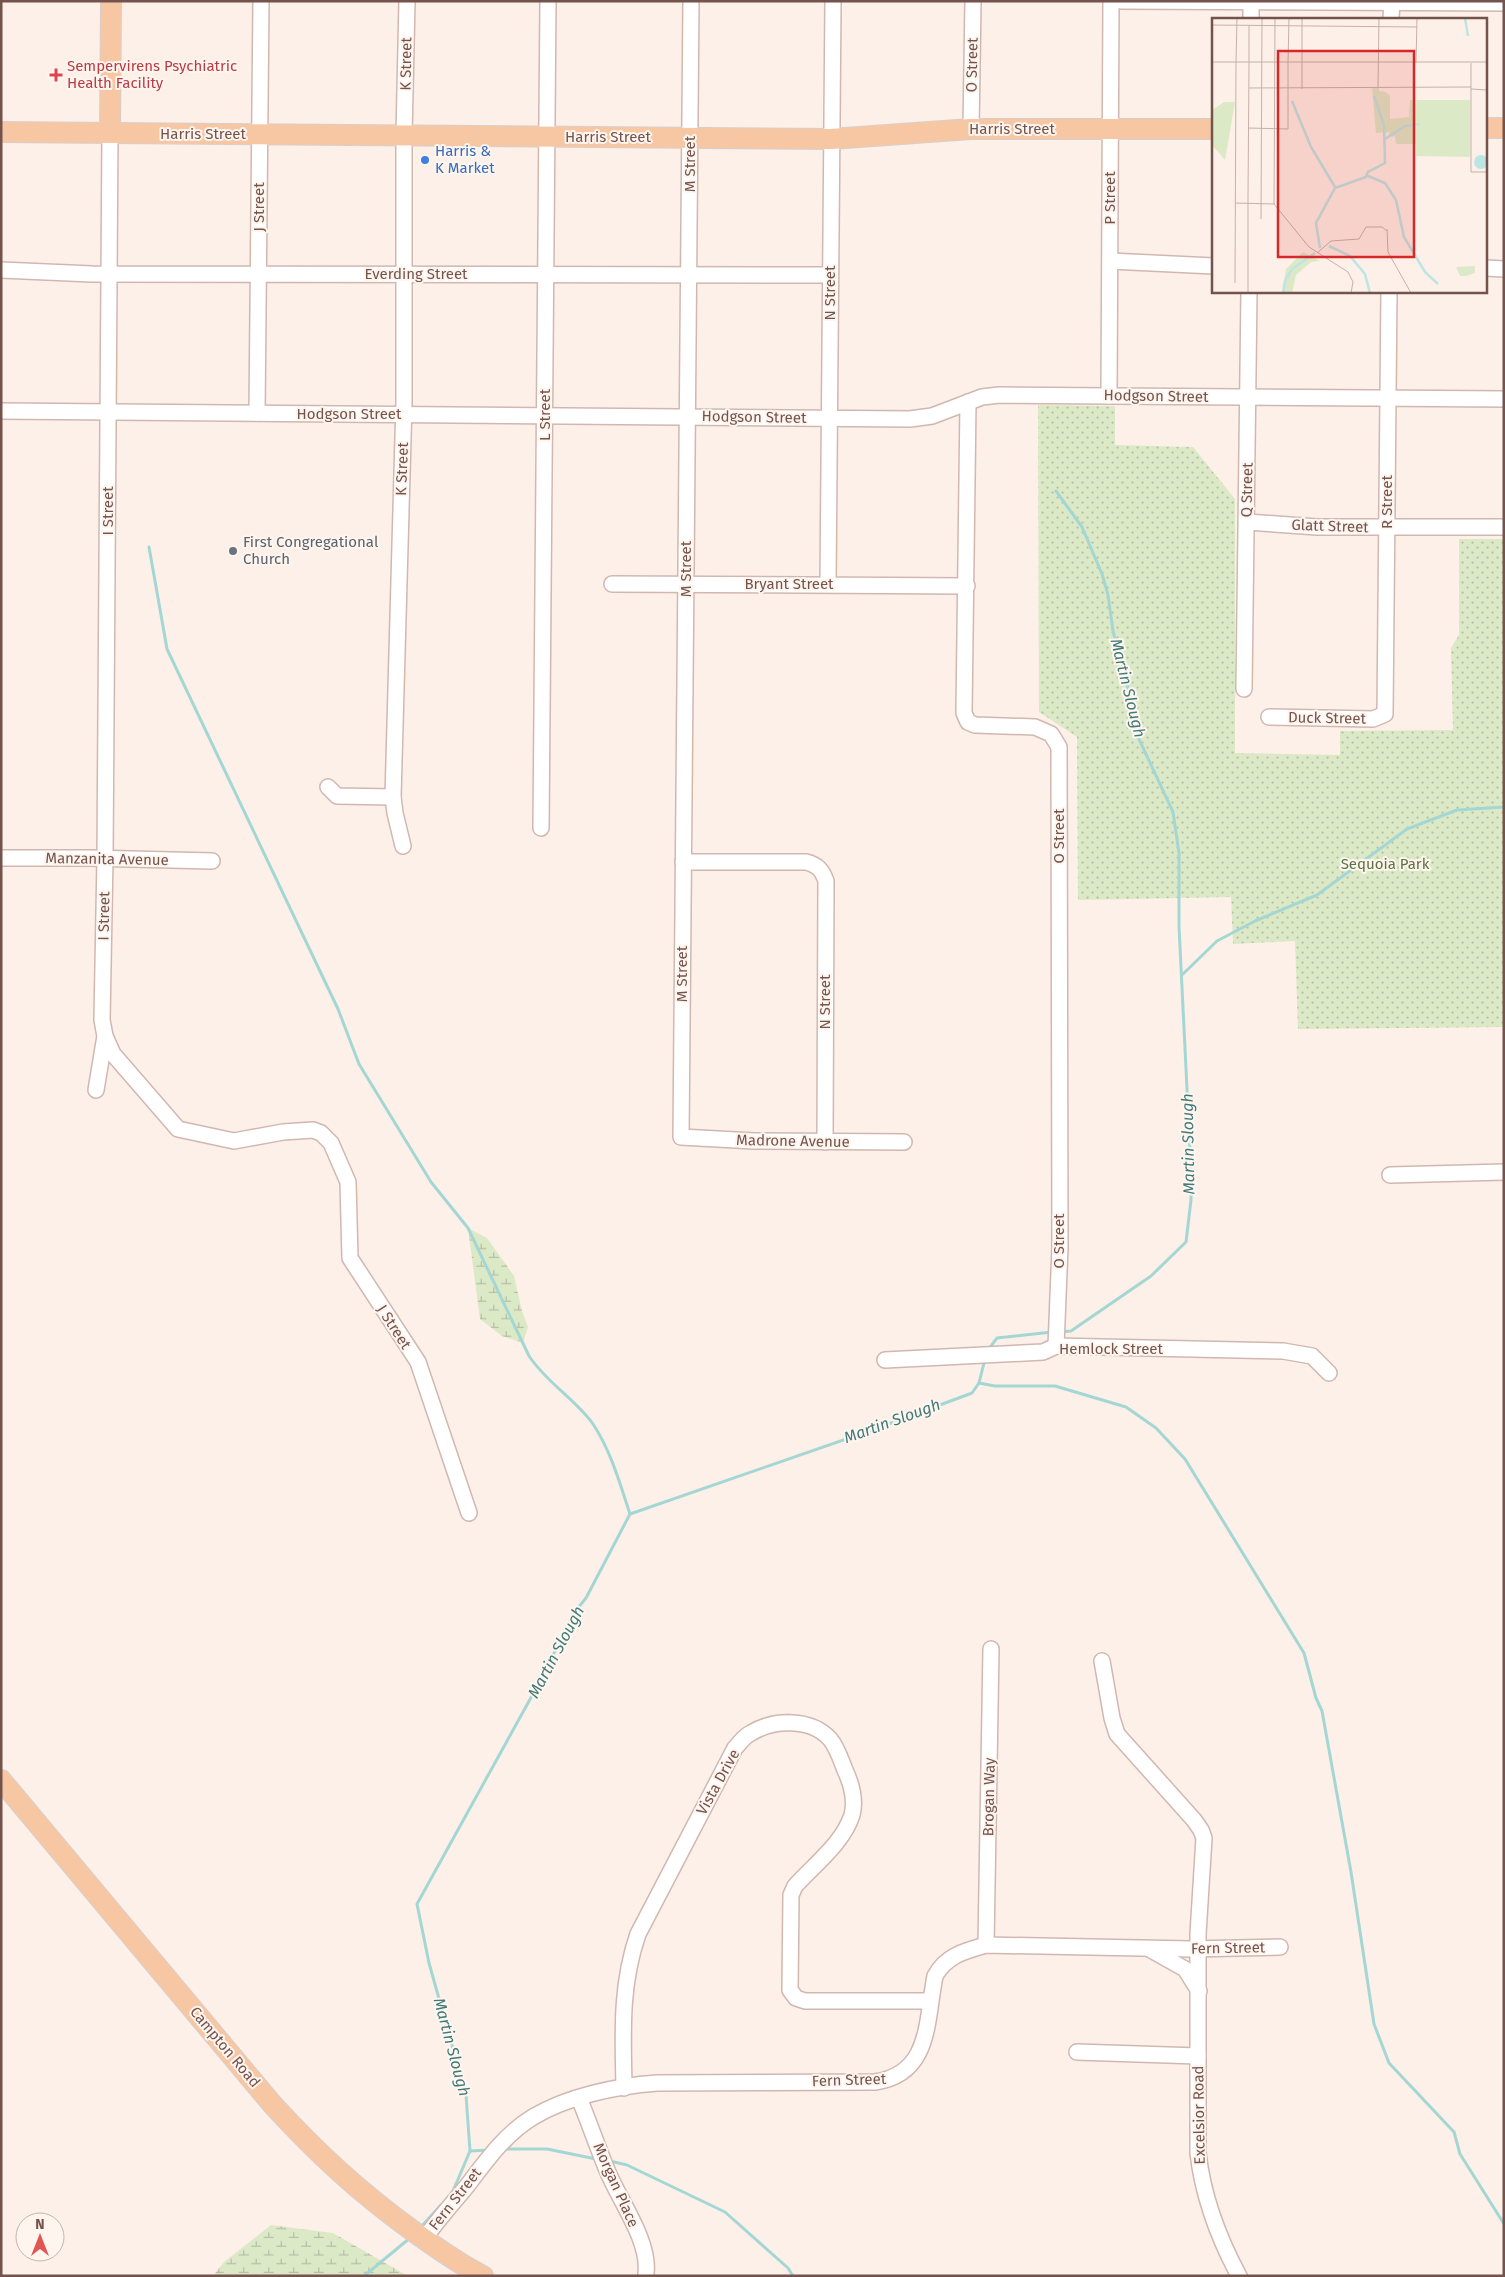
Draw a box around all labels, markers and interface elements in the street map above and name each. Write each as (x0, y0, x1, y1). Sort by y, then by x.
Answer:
inset map (1212, 18, 1488, 292)
street label: K Street (397, 37, 415, 91)
street label: O Street (963, 37, 981, 93)
place label: Sempervirens Psychiatric Health Facility (67, 57, 237, 92)
marker: Sempervirens Psychiatric Health Facility (49, 68, 63, 82)
street label: Harris Street (969, 120, 1056, 138)
street label: Harris Street (160, 125, 247, 143)
street label: Harris Street (565, 128, 652, 146)
street label: M Street (681, 135, 699, 192)
place label: Harris & K Market (435, 142, 495, 177)
marker: Harris & K Market (419, 154, 431, 166)
street label: P Street (1101, 171, 1119, 225)
street label: J Street (250, 182, 268, 232)
street label: Everding Street (364, 265, 468, 283)
street label: N Street (821, 265, 839, 320)
street label: Hodgson Street (1103, 386, 1209, 406)
street label: L Street (536, 388, 554, 441)
street label: Hodgson Street (297, 405, 402, 423)
street label: Hodgson Street (701, 407, 807, 427)
street label: K Street (392, 441, 412, 496)
street label: Q Street (1238, 462, 1256, 518)
street label: R Street (1378, 475, 1396, 529)
street label: I Street (99, 486, 117, 536)
street label: Glatt Street (1291, 516, 1370, 536)
place label: First Congregational Church (243, 533, 379, 568)
street label: M Street (677, 540, 695, 597)
marker: First Congregational Church (227, 545, 239, 557)
street label: Bryant Street (744, 575, 834, 593)
water label: Martin Slough (1107, 637, 1149, 739)
street label: Duck Street (1288, 708, 1367, 728)
street label: O Street (1050, 808, 1068, 864)
street label: Manzanita Avenue (45, 849, 169, 869)
park label: Sequoia Park (1341, 855, 1430, 873)
street label: I Street (95, 891, 113, 941)
street label: M Street (673, 945, 691, 1002)
street label: N Street (816, 974, 834, 1029)
water label: Martin Slough (1178, 1093, 1198, 1195)
street label: Madrone Avenue (736, 1131, 850, 1151)
street label: O Street (1050, 1213, 1068, 1269)
street label: J Street (373, 1301, 415, 1353)
street label: Hemlock Street (1059, 1340, 1163, 1358)
water label: Martin Slough (841, 1395, 943, 1447)
water label: Martin Slough (524, 1603, 588, 1701)
street label: Vista Drive (693, 1746, 743, 1818)
street label: Brogan Way (979, 1757, 999, 1837)
street label: Fern Street (1191, 1938, 1266, 1958)
water label: Martin Slough (430, 1996, 474, 2098)
street label: Campton Road (186, 2003, 264, 2091)
street label: Excelsior Road (1189, 2065, 1209, 2165)
street label: Fern Street (812, 2070, 887, 2090)
street label: Morgan Place (589, 2140, 643, 2230)
street label: Fern Street (425, 2164, 485, 2234)
north arrow (15, 2212, 65, 2262)
text: N (35, 2216, 45, 2233)

